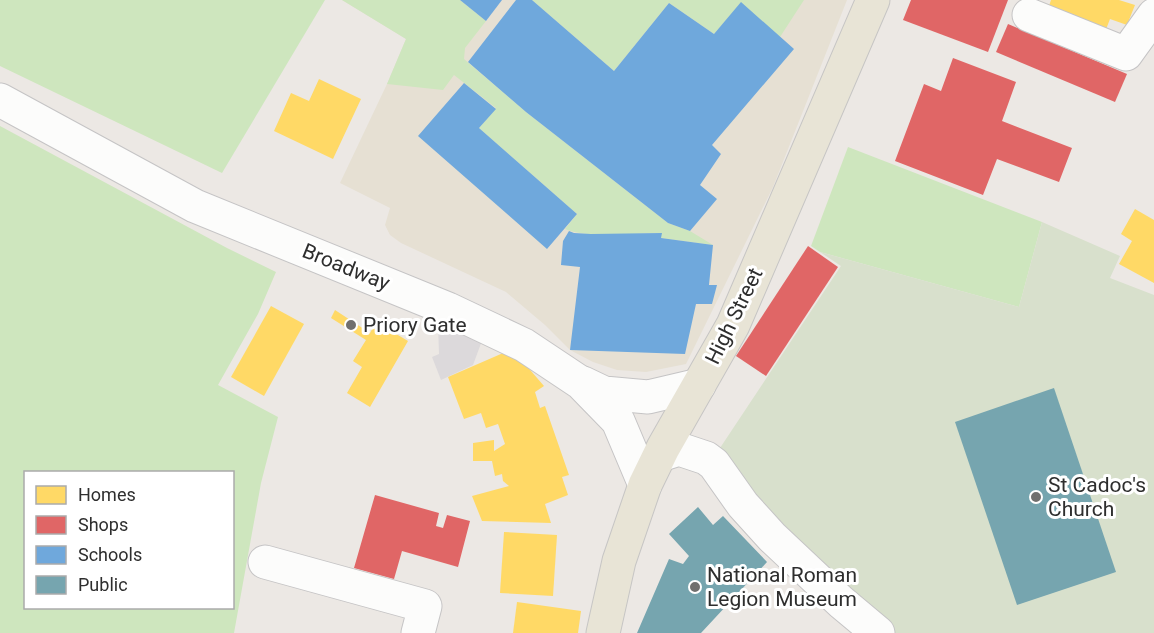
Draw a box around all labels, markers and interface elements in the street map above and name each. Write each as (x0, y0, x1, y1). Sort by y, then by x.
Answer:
street label: Broadway (299, 239, 393, 295)
street label: High Street (700, 264, 768, 368)
place label: Priory Gate (363, 313, 467, 337)
marker: Priory Gate (344, 318, 358, 332)
legend (24, 471, 234, 609)
place label: St Cadoc's Church (1048, 473, 1146, 521)
text: Homes (78, 484, 136, 505)
marker: St Cadoc's Church (1029, 490, 1043, 504)
text: Shops (78, 514, 128, 535)
text: Schools (78, 544, 142, 565)
place label: National Roman Legion Museum (707, 563, 857, 611)
text: Public (78, 574, 128, 595)
marker: National Roman Legion Museum (688, 580, 702, 594)

